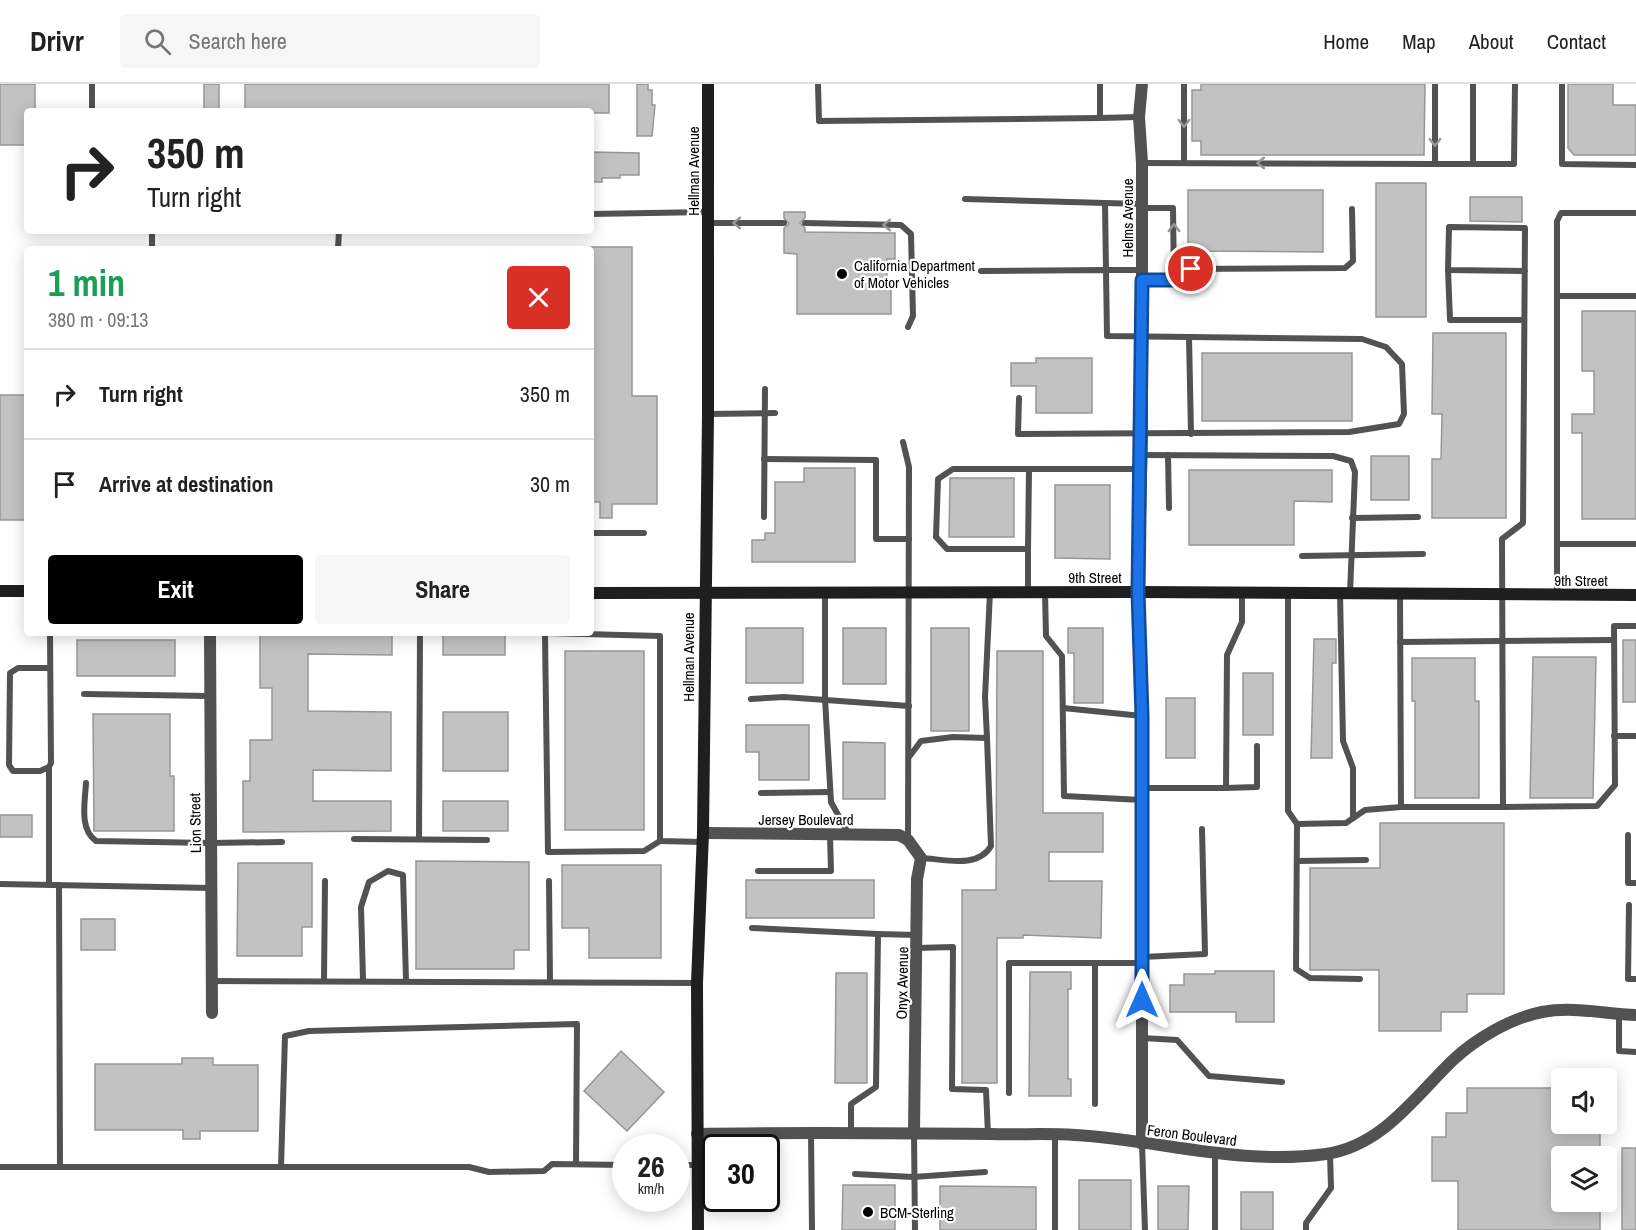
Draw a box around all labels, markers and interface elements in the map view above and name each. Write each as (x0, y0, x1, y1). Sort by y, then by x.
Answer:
search box (120, 14, 540, 68)
text: Drivr (30, 22, 84, 60)
icon: search (141, 25, 174, 58)
text: Search here (189, 26, 287, 56)
text: Home (1323, 27, 1369, 56)
text: Map (1402, 27, 1436, 56)
text: About (1469, 27, 1514, 56)
text: Contact (1547, 27, 1606, 56)
one-way arrow (1178, 119, 1190, 128)
text: 350 m (147, 125, 245, 181)
street label: Hellman Avenue (683, 126, 704, 216)
icon: right (48, 132, 126, 210)
one-way arrow (1429, 138, 1441, 147)
one-way arrow (1257, 157, 1266, 169)
street label: Helms Avenue (1117, 178, 1138, 258)
text: Turn right (147, 179, 241, 215)
one-way arrow (732, 217, 741, 229)
one-way arrow (883, 218, 892, 231)
one-way arrow (1168, 224, 1180, 233)
pin (1165, 243, 1216, 294)
icon: arrive (1174, 252, 1207, 285)
place label: California Department of Motor Vehicles (854, 255, 976, 293)
text: 1 min (48, 259, 125, 307)
button: close (507, 266, 570, 329)
marker: California Department of Motor Vehicles (835, 267, 849, 281)
text: 380 m · 09:13 (48, 306, 148, 333)
icon: right (48, 378, 81, 411)
text: Turn right (99, 379, 183, 409)
text: 350 m (520, 379, 570, 409)
icon: arrive (48, 468, 81, 501)
text: Arrive at destination (99, 469, 273, 499)
text: 30 m (530, 469, 570, 499)
button: Exit (48, 555, 303, 624)
button: Share (315, 555, 570, 624)
street label: 9th Street (1068, 567, 1122, 588)
street label: 9th Street (1554, 570, 1608, 591)
street label: Hellman Avenue (678, 612, 699, 702)
street label: Lion Street (184, 792, 206, 853)
street label: Jersey Boulevard (758, 809, 854, 830)
street label: Onyx Avenue (891, 946, 913, 1020)
position arrow (1110, 968, 1174, 1032)
map controls (1551, 1068, 1617, 1212)
button: sound (1551, 1068, 1617, 1134)
street label: Feron Boulevard (1146, 1119, 1238, 1151)
speed limit sign: 30 (702, 1134, 780, 1212)
text: 26 (637, 1146, 665, 1186)
button: layers (1551, 1146, 1617, 1212)
text: km/h (638, 1178, 664, 1199)
place label: BCM-Sterling (880, 1202, 954, 1223)
marker: BCM-Sterling (861, 1205, 875, 1219)

